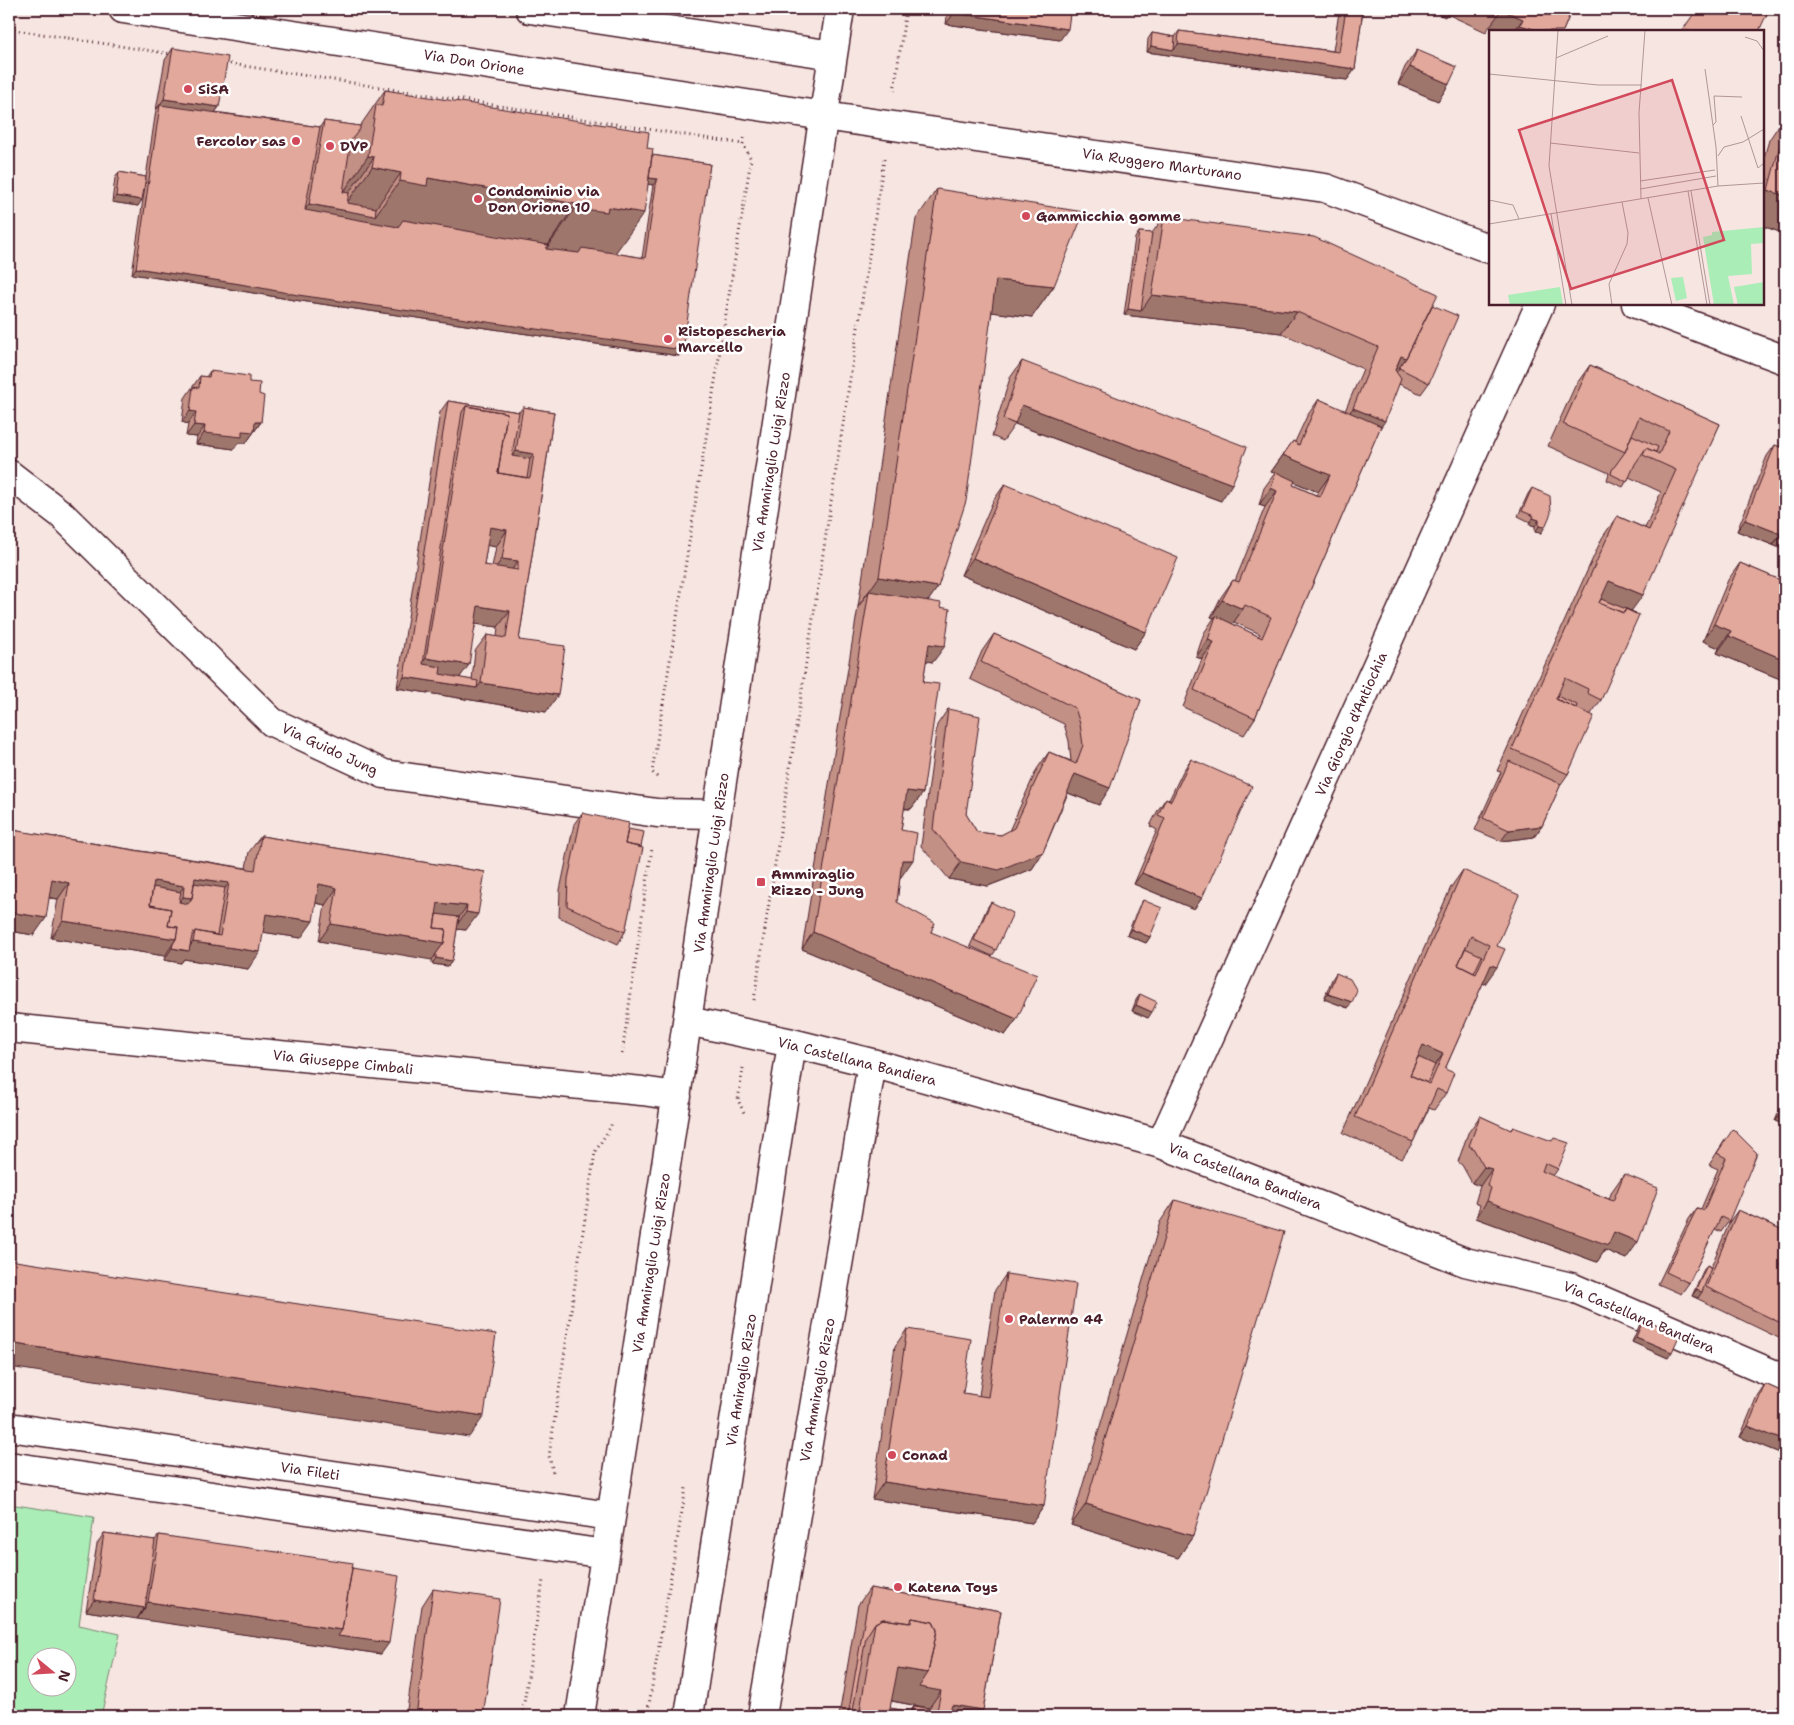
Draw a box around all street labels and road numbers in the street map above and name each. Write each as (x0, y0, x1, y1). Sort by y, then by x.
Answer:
street label: Via Don Orione (422, 45, 526, 79)
street label: Via Ruggero Marturano (1081, 144, 1243, 184)
street label: Via Ammiraglio Luigi Rizzo (748, 371, 794, 553)
street label: Via Giorgio d'Antiochia (1311, 649, 1391, 799)
street label: Via Guido Jung (279, 719, 381, 779)
street label: Via Ammiraglio Luigi Rizzo (689, 772, 733, 954)
street label: Via Castellana Bandiera (776, 1033, 939, 1090)
street label: Via Giuseppe Cimbali (272, 1046, 414, 1078)
street label: Via Castellana Bandiera (1166, 1138, 1325, 1214)
street label: Via Ammiraglio Luigi Rizzo (628, 1172, 674, 1354)
street label: Via Castellana Bandiera (1560, 1277, 1718, 1357)
street label: Via Amiraglio Rizzo (722, 1312, 760, 1448)
street label: Via Ammiraglio Rizzo (795, 1317, 839, 1463)
street label: Via Fileti (279, 1458, 341, 1484)

